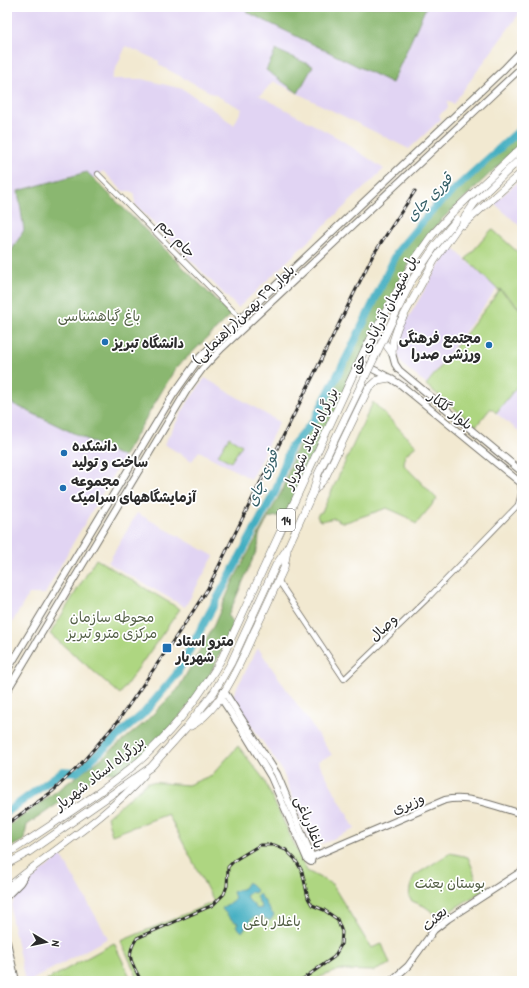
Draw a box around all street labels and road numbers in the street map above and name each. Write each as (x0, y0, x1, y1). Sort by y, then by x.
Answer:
street label: جام جم (152, 214, 200, 263)
street label: پل شهیدان آذرآبادی حق (345, 252, 422, 377)
street label: بلوار ٢٩ بهمن(راهنمایی) (187, 260, 299, 368)
street label: بزرگراه استاد شهریار (278, 384, 342, 493)
street label: بلوار گلکار (424, 386, 477, 434)
road number: 14 (277, 509, 295, 531)
street label: وصال (365, 609, 401, 645)
street label: بزرگراه استاد شهریار (49, 732, 148, 815)
street label: وزیری (389, 788, 427, 818)
street label: باغلارباغی (291, 793, 329, 851)
street label: بعثت (417, 901, 451, 935)

